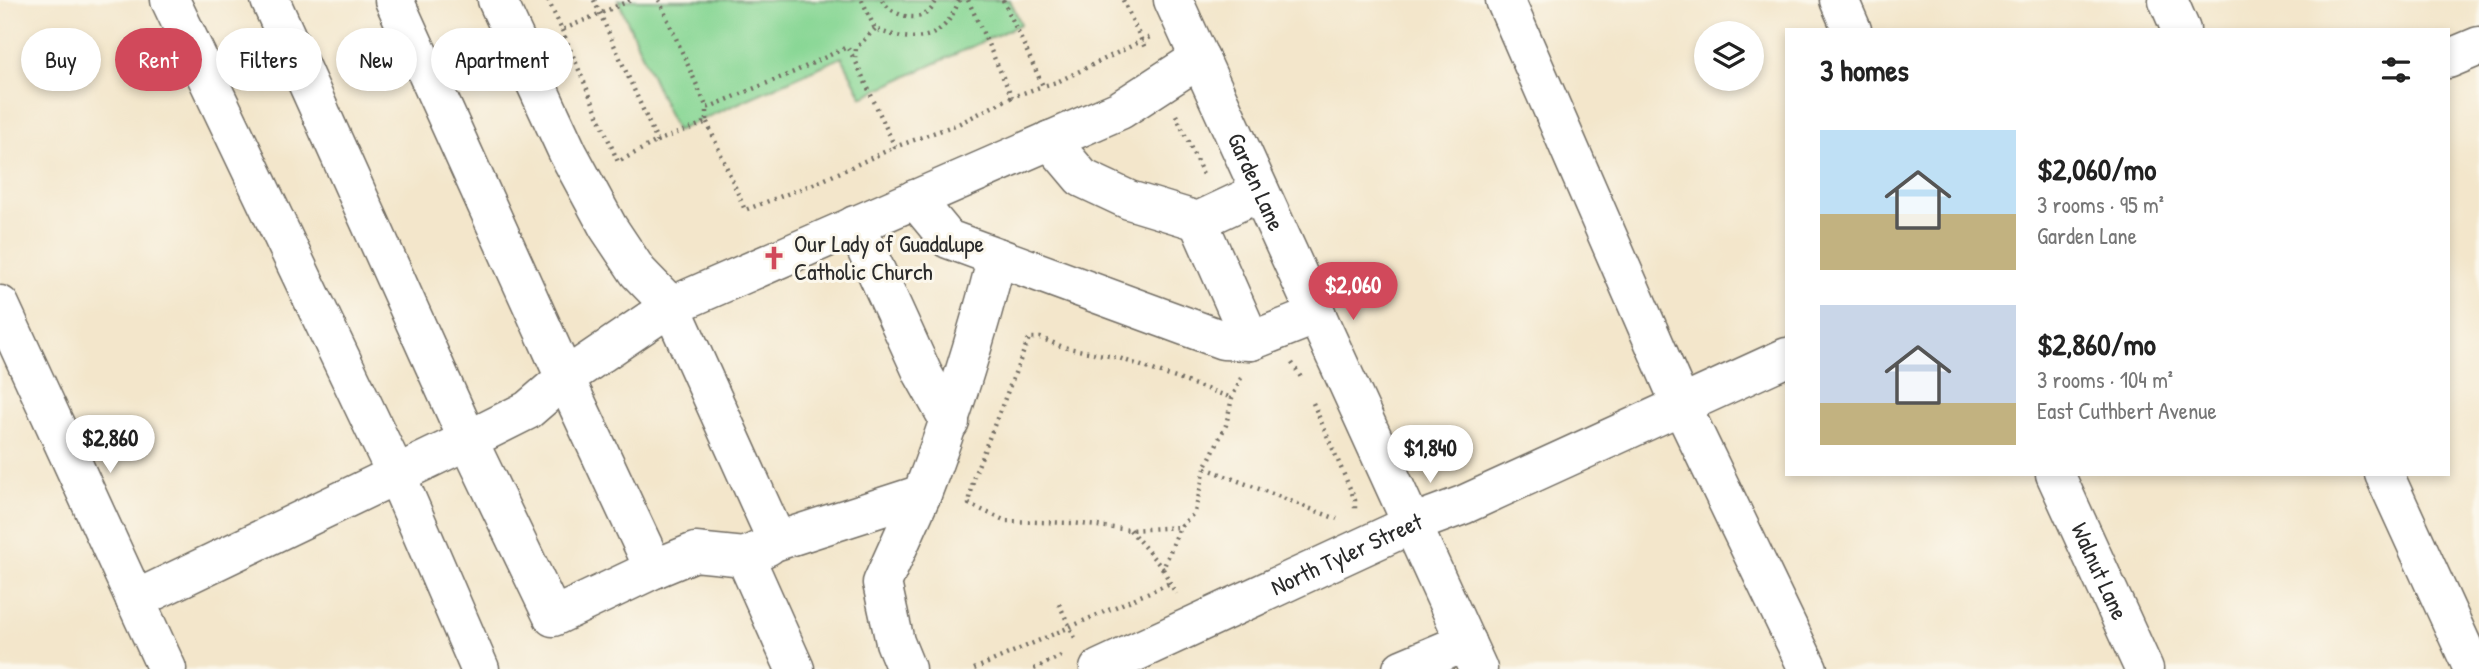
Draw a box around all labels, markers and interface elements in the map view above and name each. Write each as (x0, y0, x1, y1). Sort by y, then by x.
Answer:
map controls (1694, 21, 1764, 91)
button: layers (1694, 21, 1764, 91)
chip: Buy (21, 28, 101, 91)
chip: Rent (115, 28, 202, 91)
chip: Filters (216, 28, 322, 91)
chip: New (336, 28, 417, 91)
chip: Apartment (431, 28, 573, 91)
text: 3 homes (1820, 50, 1909, 90)
icon: filters (2377, 51, 2415, 89)
street label: Garden Lane (1221, 127, 1293, 236)
text: $2,060/mo (2037, 149, 2156, 189)
icon: home (1876, 158, 1960, 242)
text: 3 rooms · 95 m² (2037, 189, 2164, 220)
text: Garden Lane (2037, 220, 2137, 251)
place label: Our Lady of Guadalupe Catholic Church (794, 227, 984, 287)
church icon: Our Lady of Guadalupe Catholic Church (760, 244, 788, 272)
pin: $2,060 (1296, 262, 1410, 322)
text: $2,060 (1325, 269, 1381, 300)
text: $2,860/mo (2037, 324, 2156, 364)
icon: home (1876, 333, 1960, 417)
text: 3 rooms · 104 m² (2037, 364, 2173, 395)
text: East Cuthbert Avenue (2037, 395, 2217, 426)
pin: $2,860 (53, 416, 167, 475)
text: $2,860 (82, 422, 138, 453)
pin: $1,840 (1373, 426, 1487, 485)
text: $1,840 (1403, 432, 1457, 463)
street label: North Tyler Street (1265, 504, 1427, 602)
street label: Walnut Lane (2064, 517, 2137, 625)

